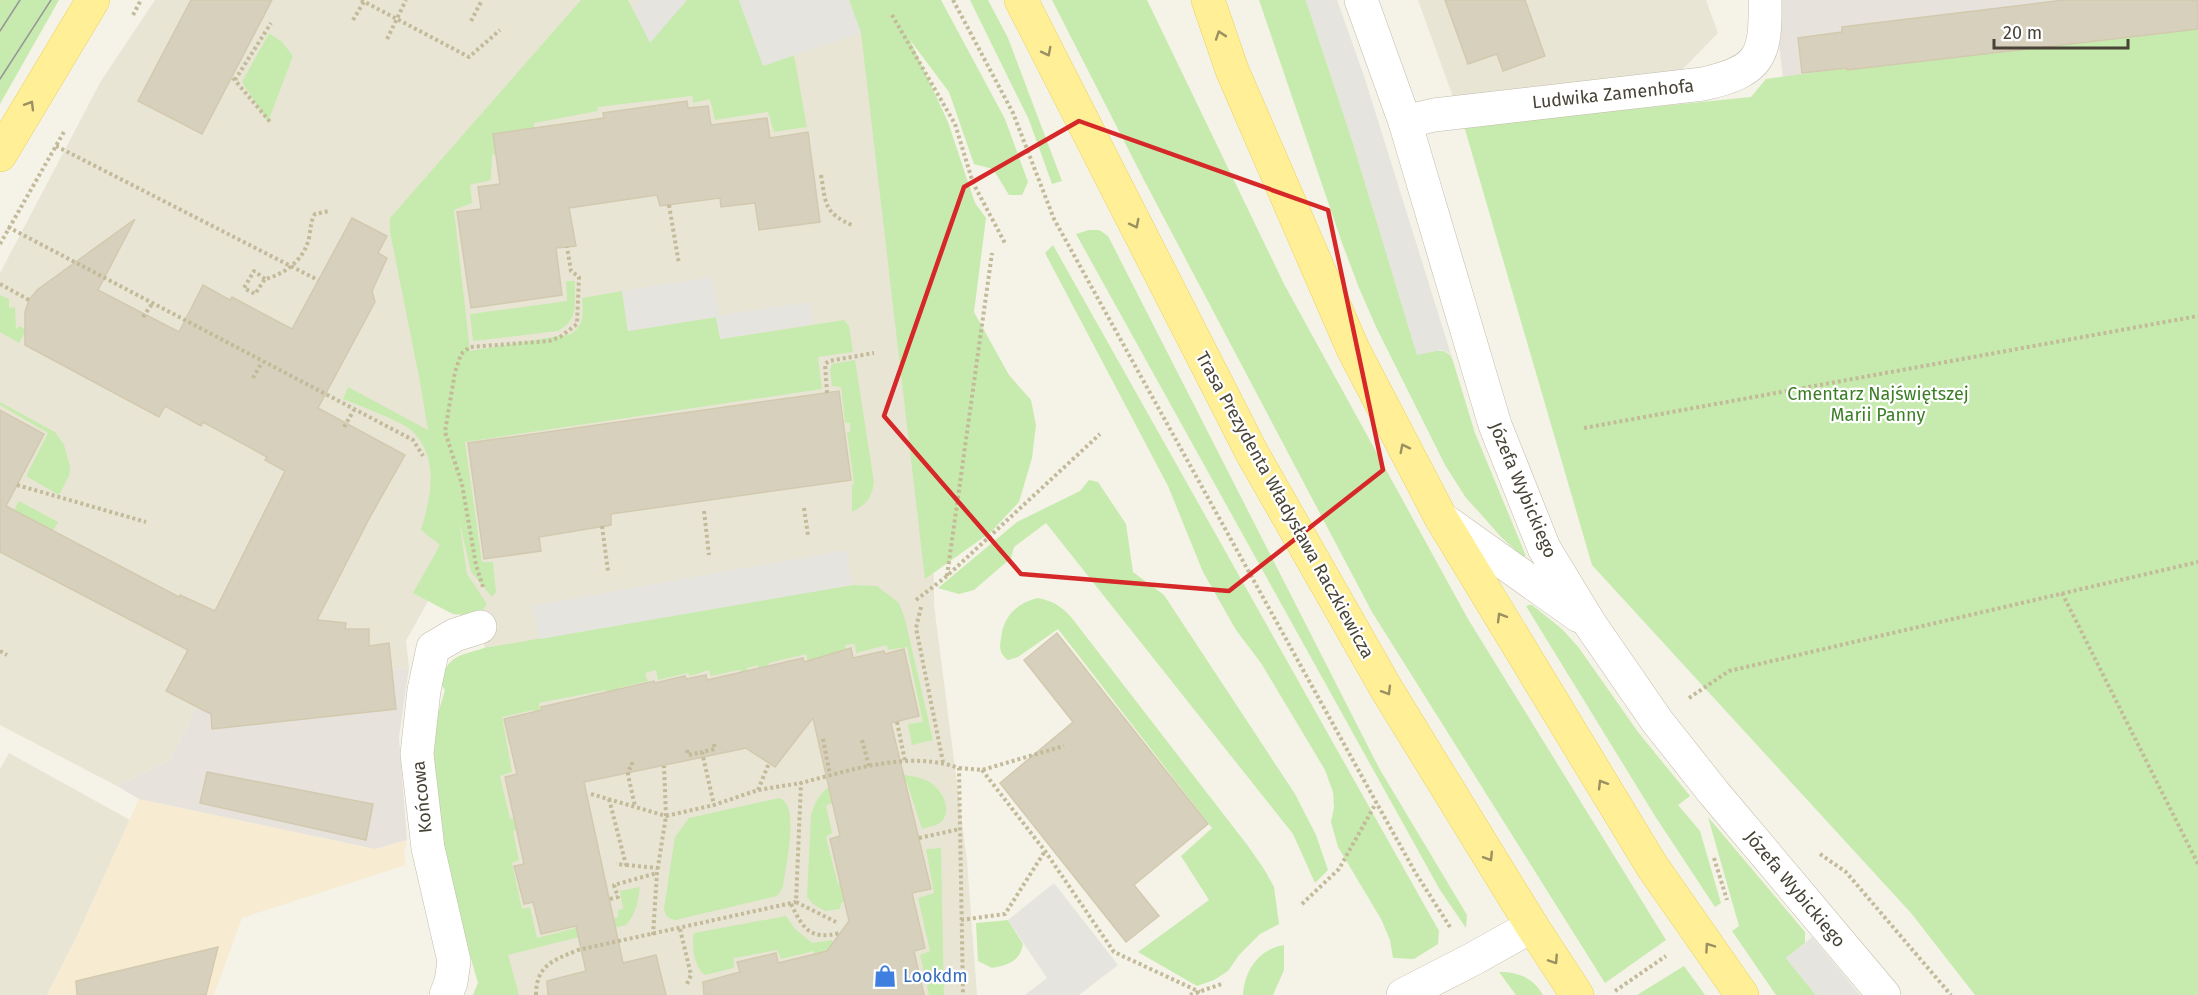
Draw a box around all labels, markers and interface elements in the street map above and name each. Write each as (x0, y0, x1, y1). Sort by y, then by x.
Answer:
scale bar (1994, 12, 2128, 50)
text: 20 m (2003, 22, 2042, 44)
one-way arrow (1215, 30, 1228, 41)
one-way arrow (1040, 46, 1051, 56)
street label: Ludwika Zamenhofa (1531, 75, 1695, 113)
one-way arrow (23, 101, 34, 111)
one-way arrow (1128, 217, 1139, 228)
street label: Trasa Prezydenta Władysława Raczkiewicza (1191, 348, 1379, 662)
park label: Cmentarz Najświętszej Marii Panny (1787, 383, 1969, 426)
street label: Józefa Wybickiego (1484, 419, 1562, 561)
one-way arrow (1400, 444, 1411, 454)
one-way arrow (1496, 613, 1508, 623)
one-way arrow (1380, 685, 1392, 695)
street label: Końcowa (407, 760, 437, 834)
one-way arrow (1597, 780, 1609, 790)
street label: Józefa Wybickiego (1740, 826, 1850, 952)
one-way arrow (1482, 851, 1494, 861)
one-way arrow (1705, 943, 1716, 954)
one-way arrow (1547, 954, 1558, 965)
shop icon: Lookdm (872, 963, 898, 989)
place label: Lookdm (903, 965, 968, 987)

